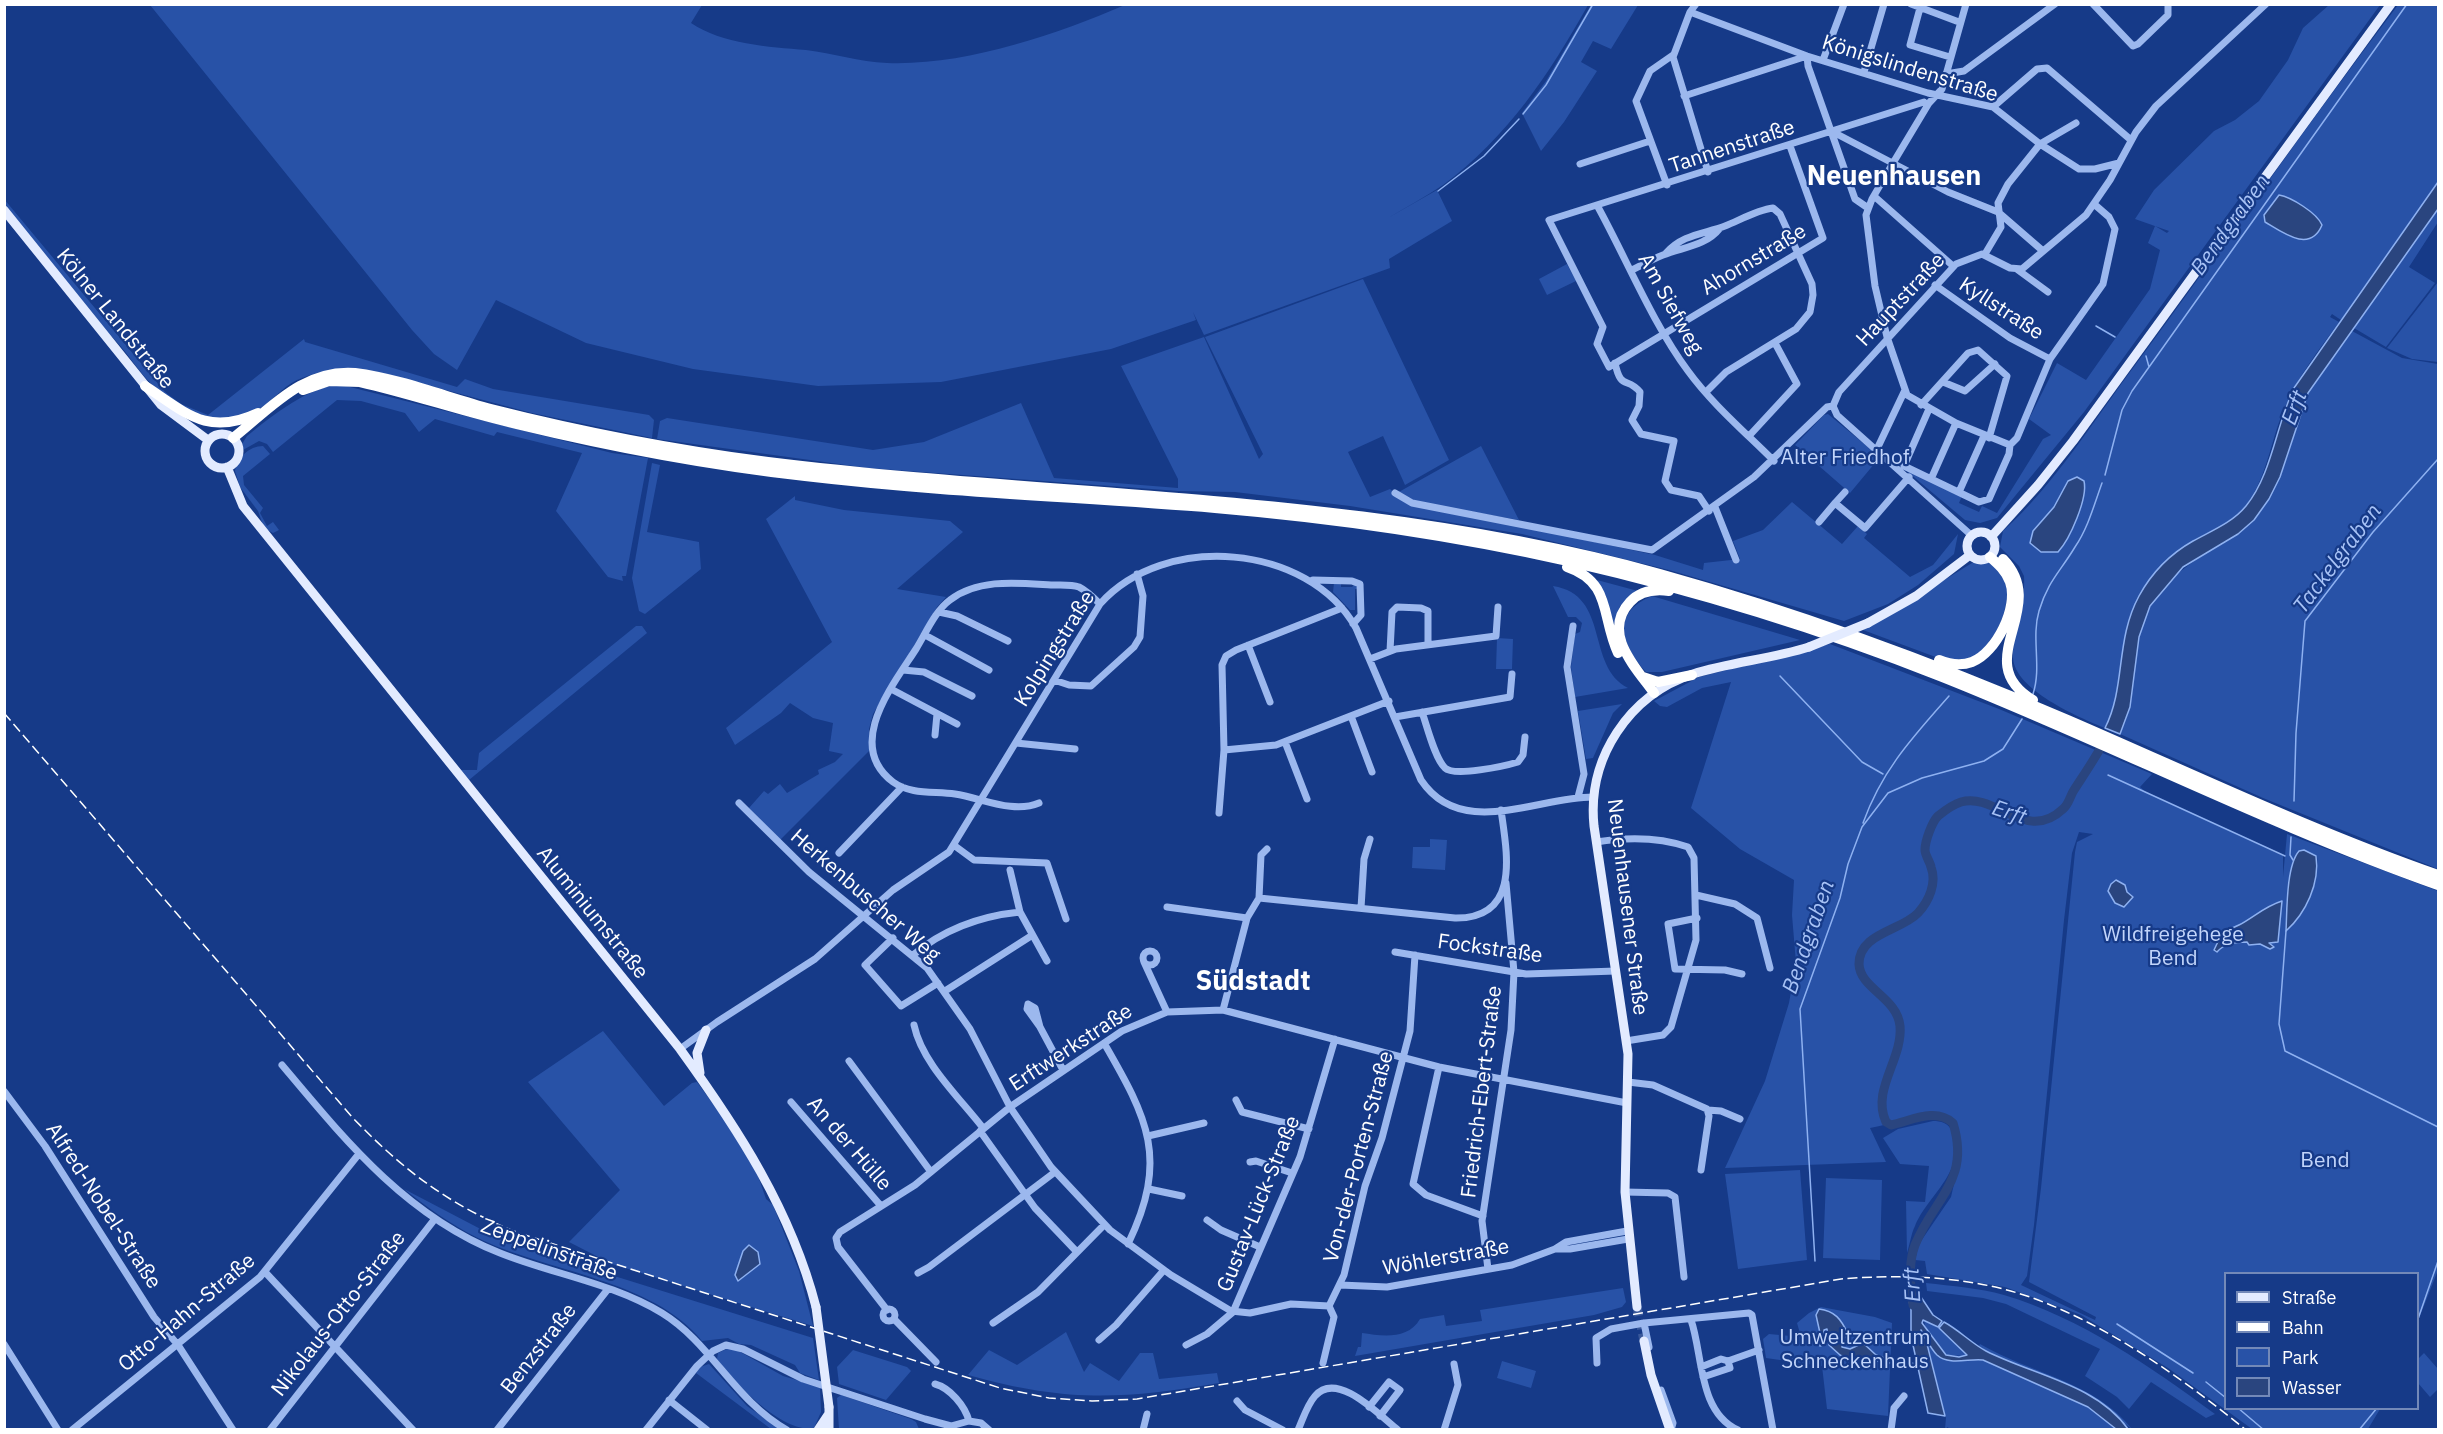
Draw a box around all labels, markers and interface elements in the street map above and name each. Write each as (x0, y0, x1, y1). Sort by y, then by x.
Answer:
street label: Königslindenstraße (1819, 30, 2001, 108)
street label: Tannenstraße (1666, 115, 1798, 179)
district label: Neuenhausen (1807, 161, 1981, 193)
water label: Bendgraben (2186, 169, 2276, 281)
street label: Ahornstraße (1697, 219, 1811, 301)
street label: Kölner Landstraße (51, 244, 179, 394)
street label: Hauptstraße (1851, 248, 1951, 352)
street label: Am Siefweg (1632, 249, 1708, 359)
street label: Kyllstraße (1954, 272, 2048, 346)
water label: Erft (2277, 387, 2313, 429)
park label: Alter Friedhof (1781, 445, 1909, 471)
water label: Tackelgraben (2288, 499, 2388, 619)
street label: Kolpingstraße (1009, 586, 1101, 712)
water label: Erft (1989, 795, 2029, 831)
street label: Neuenhausener Straße (1601, 797, 1653, 1017)
street label: Herkenbuscher Weg (785, 824, 945, 968)
street label: Aluminiumstraße (531, 842, 653, 984)
water label: Bendgraben (1777, 877, 1841, 997)
park label: Wildfreigehege Bend (2102, 922, 2244, 972)
street label: Fockstraße (1436, 929, 1544, 969)
district label: Südstadt (1195, 966, 1311, 998)
street label: Friedrich-Ebert-Straße (1456, 984, 1508, 1200)
street label: Erftwerkstraße (1005, 999, 1137, 1097)
street label: Von-der-Porten-Straße (1319, 1049, 1399, 1265)
street label: An der Hülle (801, 1092, 897, 1196)
street label: Gustav-Lück-Straße (1212, 1112, 1306, 1296)
street label: Alfred-Nobel-Straße (40, 1118, 166, 1294)
park label: Bend (2300, 1148, 2350, 1174)
street label: Zeppelinstraße (477, 1214, 621, 1286)
street label: Nikolaus-Otto-Straße (267, 1226, 411, 1402)
street label: Wöhlerstraße (1381, 1234, 1511, 1282)
street label: Otto-Hahn-Straße (113, 1248, 261, 1378)
water label: Erft (1899, 1267, 1927, 1303)
legend (2224, 1272, 2419, 1410)
text: Straße (2282, 1286, 2336, 1309)
street label: Benzstraße (496, 1299, 582, 1399)
text: Bahn (2282, 1316, 2324, 1339)
park label: Umweltzentrum Schneckenhaus (1779, 1325, 1931, 1375)
text: Park (2282, 1346, 2318, 1369)
text: Wasser (2282, 1376, 2341, 1399)

